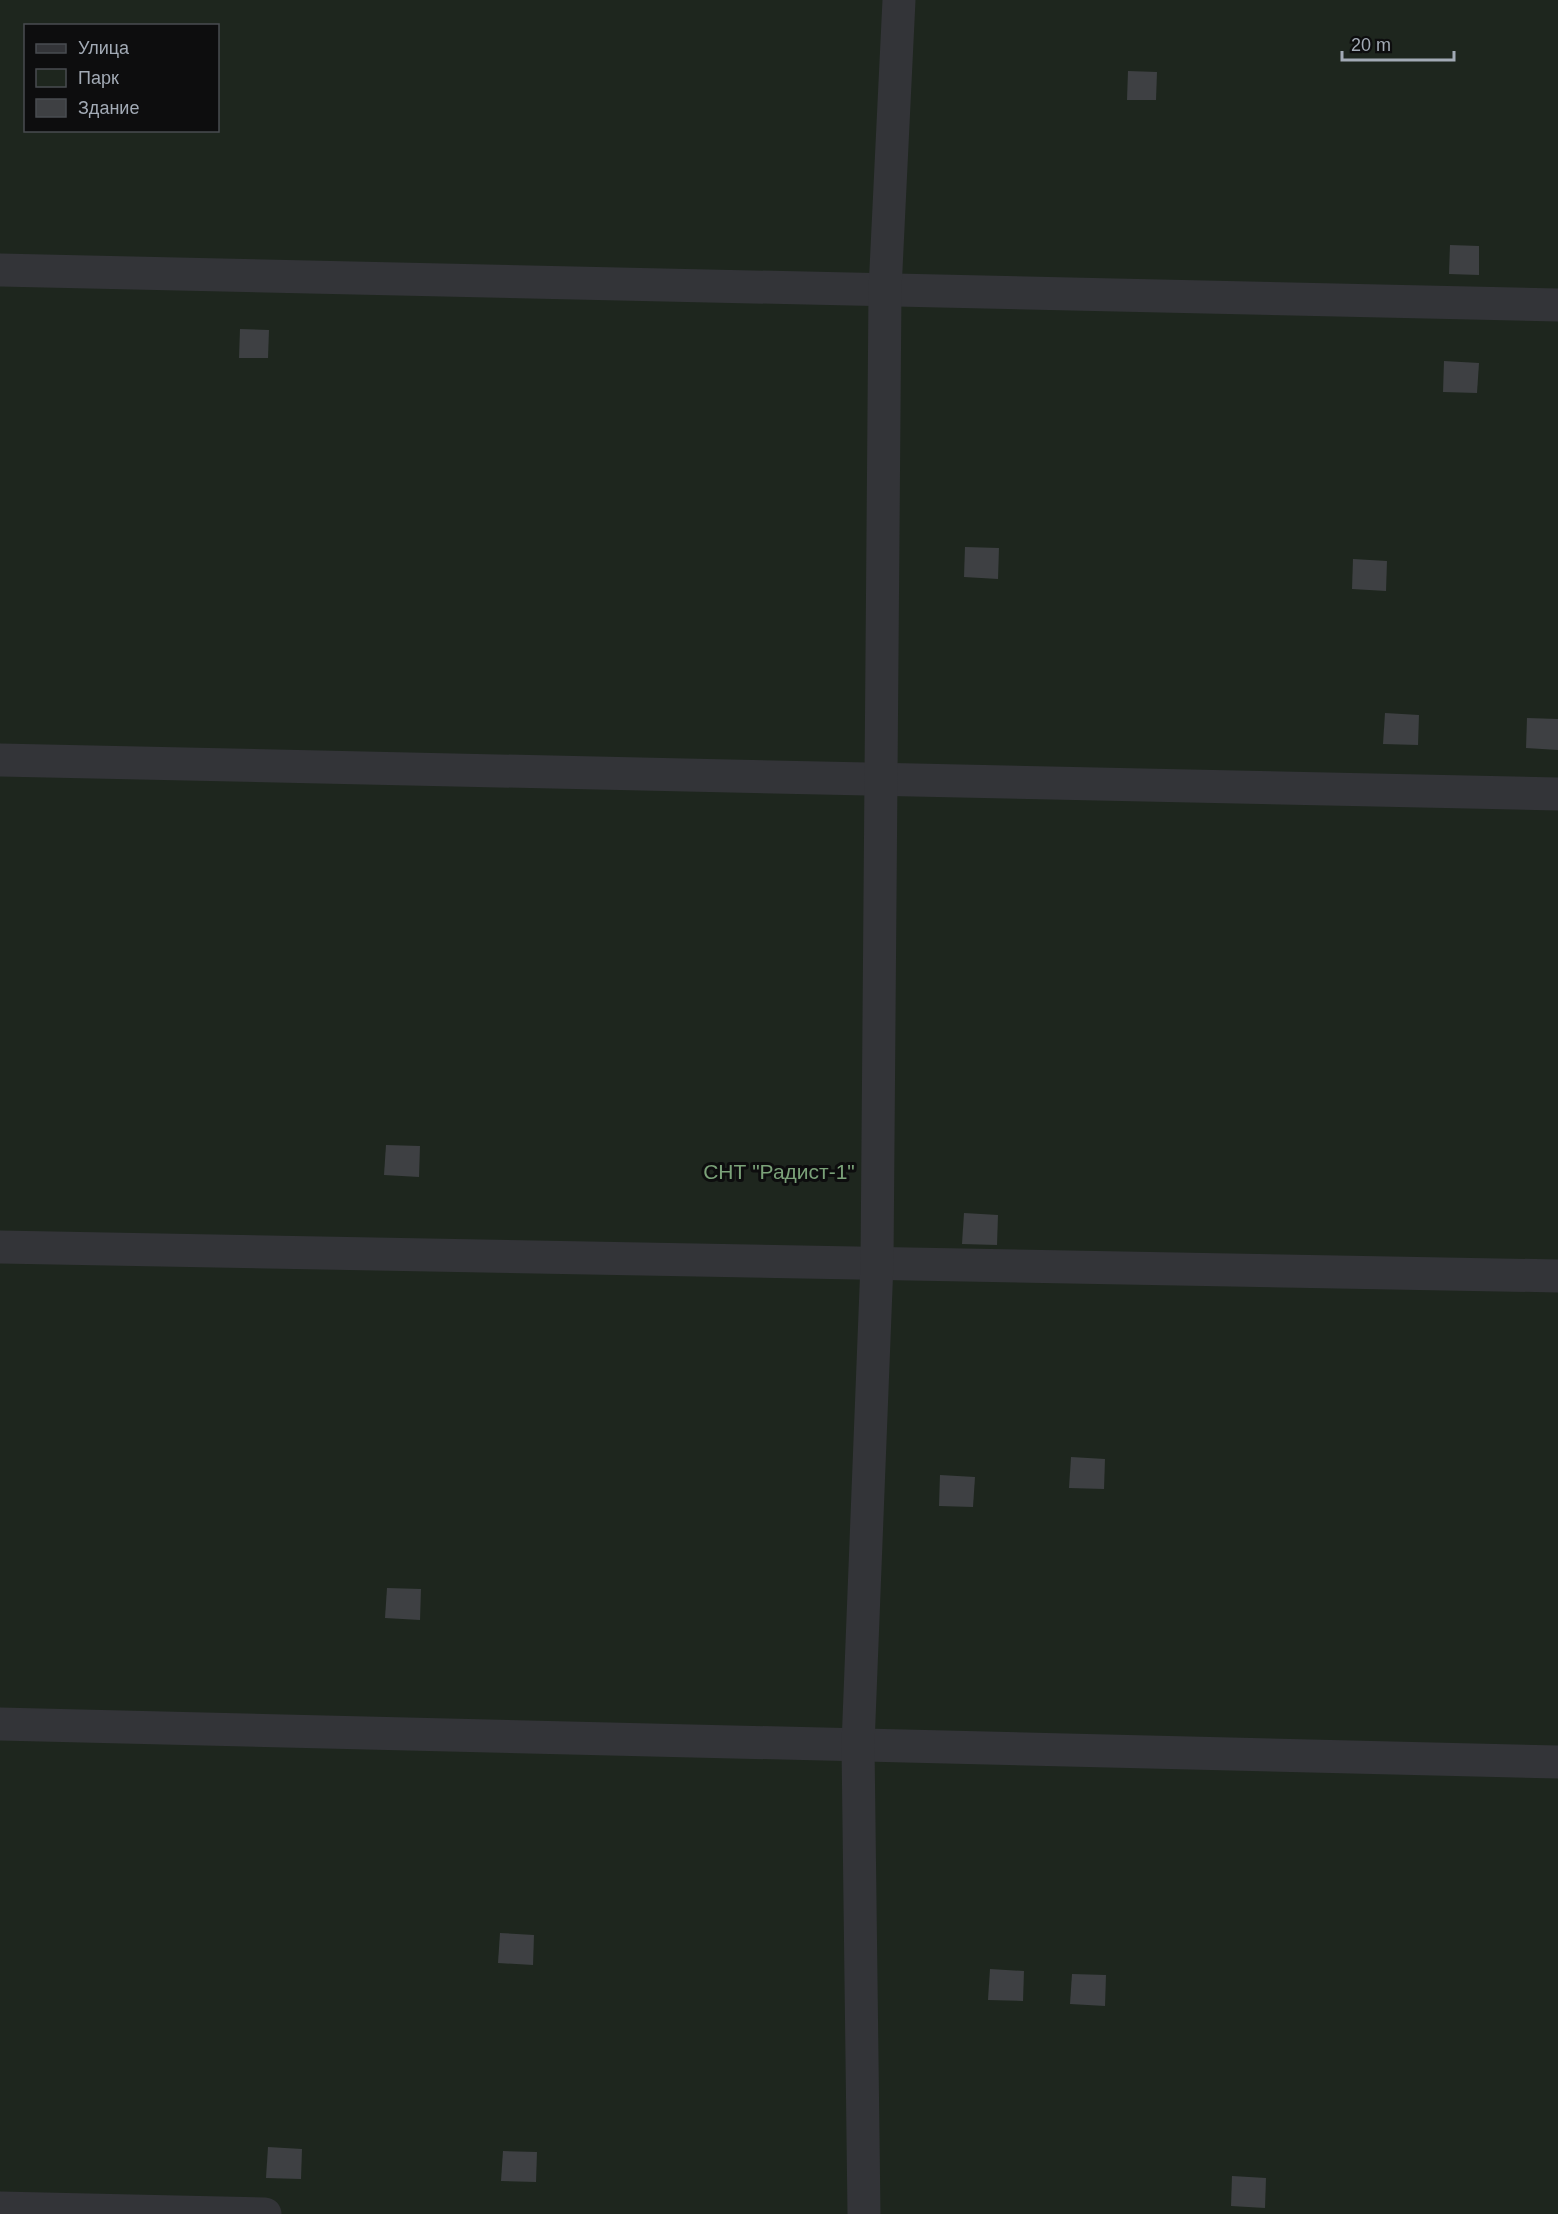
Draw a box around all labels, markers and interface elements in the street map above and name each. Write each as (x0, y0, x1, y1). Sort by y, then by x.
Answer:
legend (24, 24, 219, 132)
scale bar (1342, 24, 1454, 62)
text: 20 m (1351, 35, 1391, 55)
text: Улица (78, 38, 130, 58)
text: Парк (78, 68, 119, 88)
text: Здание (78, 98, 139, 118)
park label: СНТ "Радист-1" (703, 1160, 855, 1183)

